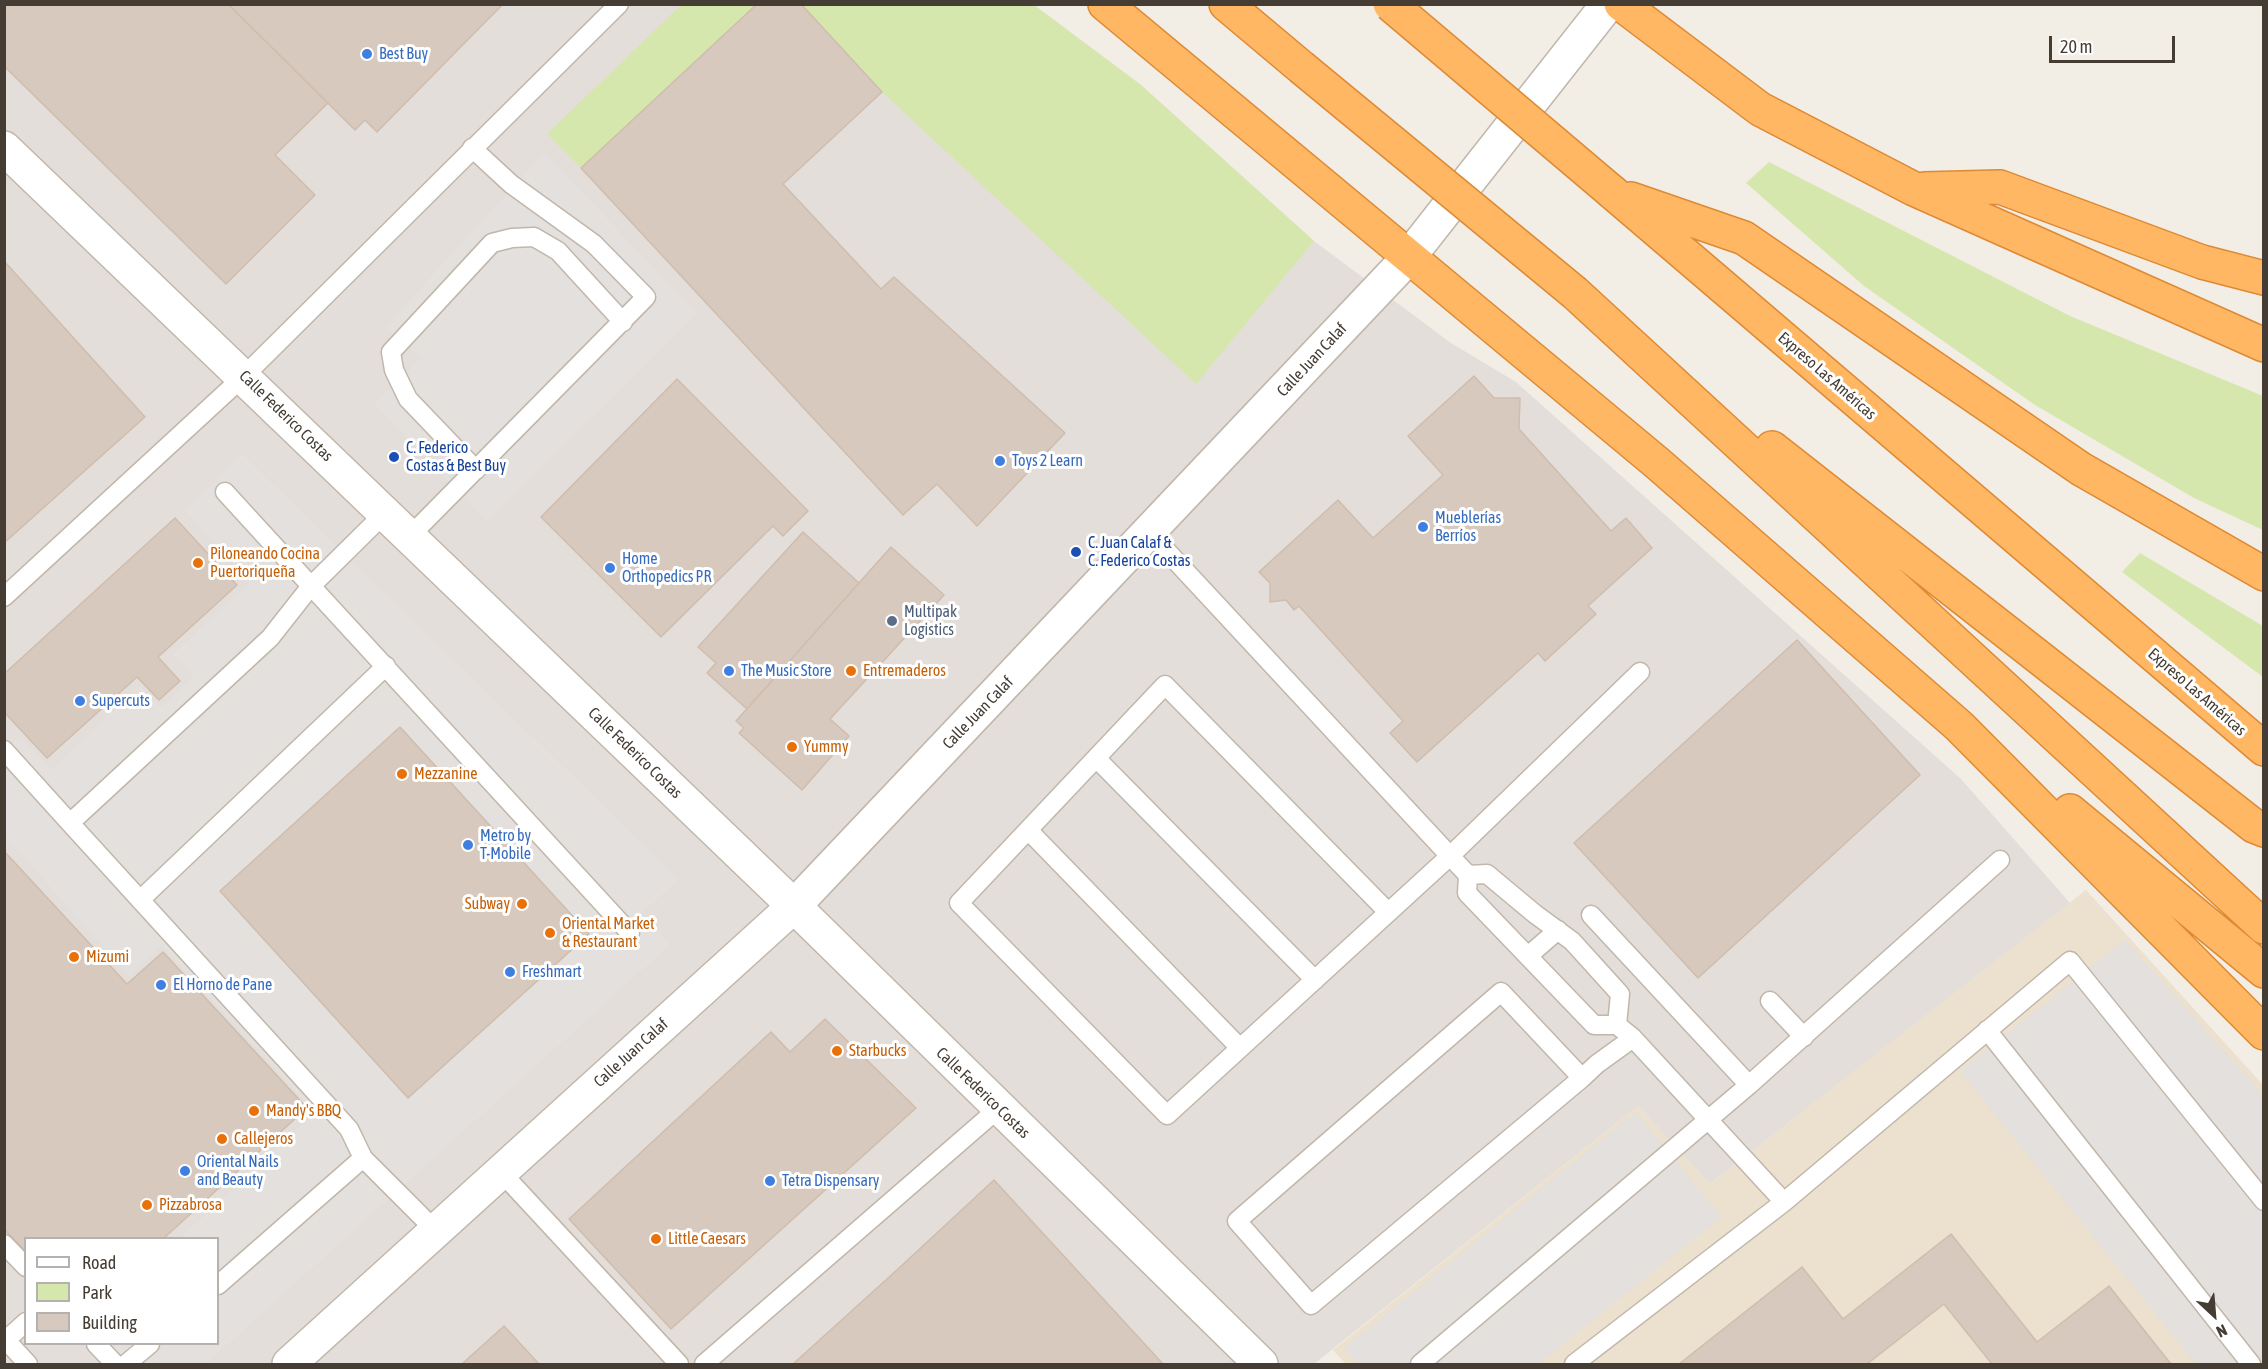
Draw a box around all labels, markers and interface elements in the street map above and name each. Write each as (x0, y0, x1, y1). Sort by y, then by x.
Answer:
scale bar (2052, 24, 2178, 62)
text: 20 m (2060, 36, 2092, 57)
place label: Best Buy (379, 44, 428, 64)
marker: Best Buy (360, 47, 374, 61)
street label: Calle Juan Calaf (1273, 319, 1351, 401)
street label: Expreso Las Américas (1774, 328, 1880, 424)
street label: Calle Federico Costas (235, 366, 337, 466)
place label: C. Federico Costas & Best Buy (406, 438, 506, 476)
marker: C. Federico Costas & Best Buy (387, 450, 401, 464)
place label: Toys 2 Learn (1012, 451, 1083, 471)
marker: Toys 2 Learn (993, 454, 1007, 468)
place label: Mueblerías Berríos (1435, 508, 1501, 546)
marker: Mueblerías Berríos (1416, 520, 1430, 534)
place label: C. Juan Calaf & C. Federico Costas (1088, 533, 1190, 571)
place label: Piloneando Cocina Puertoriqueña (210, 544, 320, 582)
marker: C. Juan Calaf & C. Federico Costas (1069, 545, 1083, 559)
place label: Home Orthopedics PR (622, 549, 711, 587)
marker: Piloneando Cocina Puertoriqueña (191, 556, 205, 570)
marker: Home Orthopedics PR (603, 561, 617, 575)
place label: Multipak Logistics (904, 602, 957, 640)
marker: Multipak Logistics (885, 614, 899, 628)
street label: Expreso Las Américas (2144, 644, 2250, 740)
place label: The Music Store (741, 661, 831, 681)
place label: Entremaderos (863, 661, 946, 681)
marker: The Music Store (722, 664, 736, 678)
marker: Entremaderos (844, 664, 858, 678)
street label: Calle Juan Calaf (939, 673, 1017, 753)
place label: Supercuts (92, 691, 150, 711)
marker: Supercuts (73, 694, 87, 708)
street label: Calle Federico Costas (584, 703, 686, 803)
place label: Yummy (804, 737, 848, 757)
marker: Yummy (785, 740, 799, 754)
place label: Mezzanine (414, 764, 477, 784)
marker: Mezzanine (395, 767, 409, 781)
place label: Metro by T-Mobile (480, 826, 531, 864)
marker: Metro by T-Mobile (461, 838, 475, 852)
place label: Subway (465, 894, 510, 914)
marker: Subway (515, 897, 529, 911)
place label: Oriental Market & Restaurant (562, 914, 655, 952)
marker: Oriental Market & Restaurant (543, 926, 557, 940)
place label: Mizumi (86, 947, 129, 967)
marker: Mizumi (67, 950, 81, 964)
place label: Freshmart (522, 962, 582, 982)
marker: Freshmart (503, 965, 517, 979)
place label: El Horno de Pane (173, 975, 272, 995)
marker: El Horno de Pane (154, 978, 168, 992)
street label: Calle Juan Calaf (590, 1015, 672, 1091)
place label: Starbucks (849, 1041, 906, 1061)
street label: Calle Federico Costas (932, 1043, 1034, 1143)
marker: Starbucks (830, 1044, 844, 1058)
place label: Mandy's BBQ (266, 1101, 341, 1121)
marker: Mandy's BBQ (247, 1104, 261, 1118)
place label: Callejeros (234, 1129, 293, 1149)
marker: Callejeros (215, 1132, 229, 1146)
place label: Oriental Nails and Beauty (197, 1152, 279, 1190)
marker: Oriental Nails and Beauty (178, 1164, 192, 1178)
place label: Tetra Dispensary (782, 1171, 879, 1191)
marker: Tetra Dispensary (763, 1174, 777, 1188)
place label: Pizzabrosa (159, 1195, 222, 1215)
marker: Pizzabrosa (140, 1198, 154, 1212)
place label: Little Caesars (668, 1229, 746, 1249)
marker: Little Caesars (649, 1232, 663, 1246)
legend (24, 1237, 219, 1345)
text: Road (82, 1252, 116, 1273)
text: Park (82, 1282, 112, 1303)
north arrow (2184, 1285, 2244, 1345)
text: Building (82, 1312, 137, 1333)
text: N (2214, 1321, 2230, 1341)

